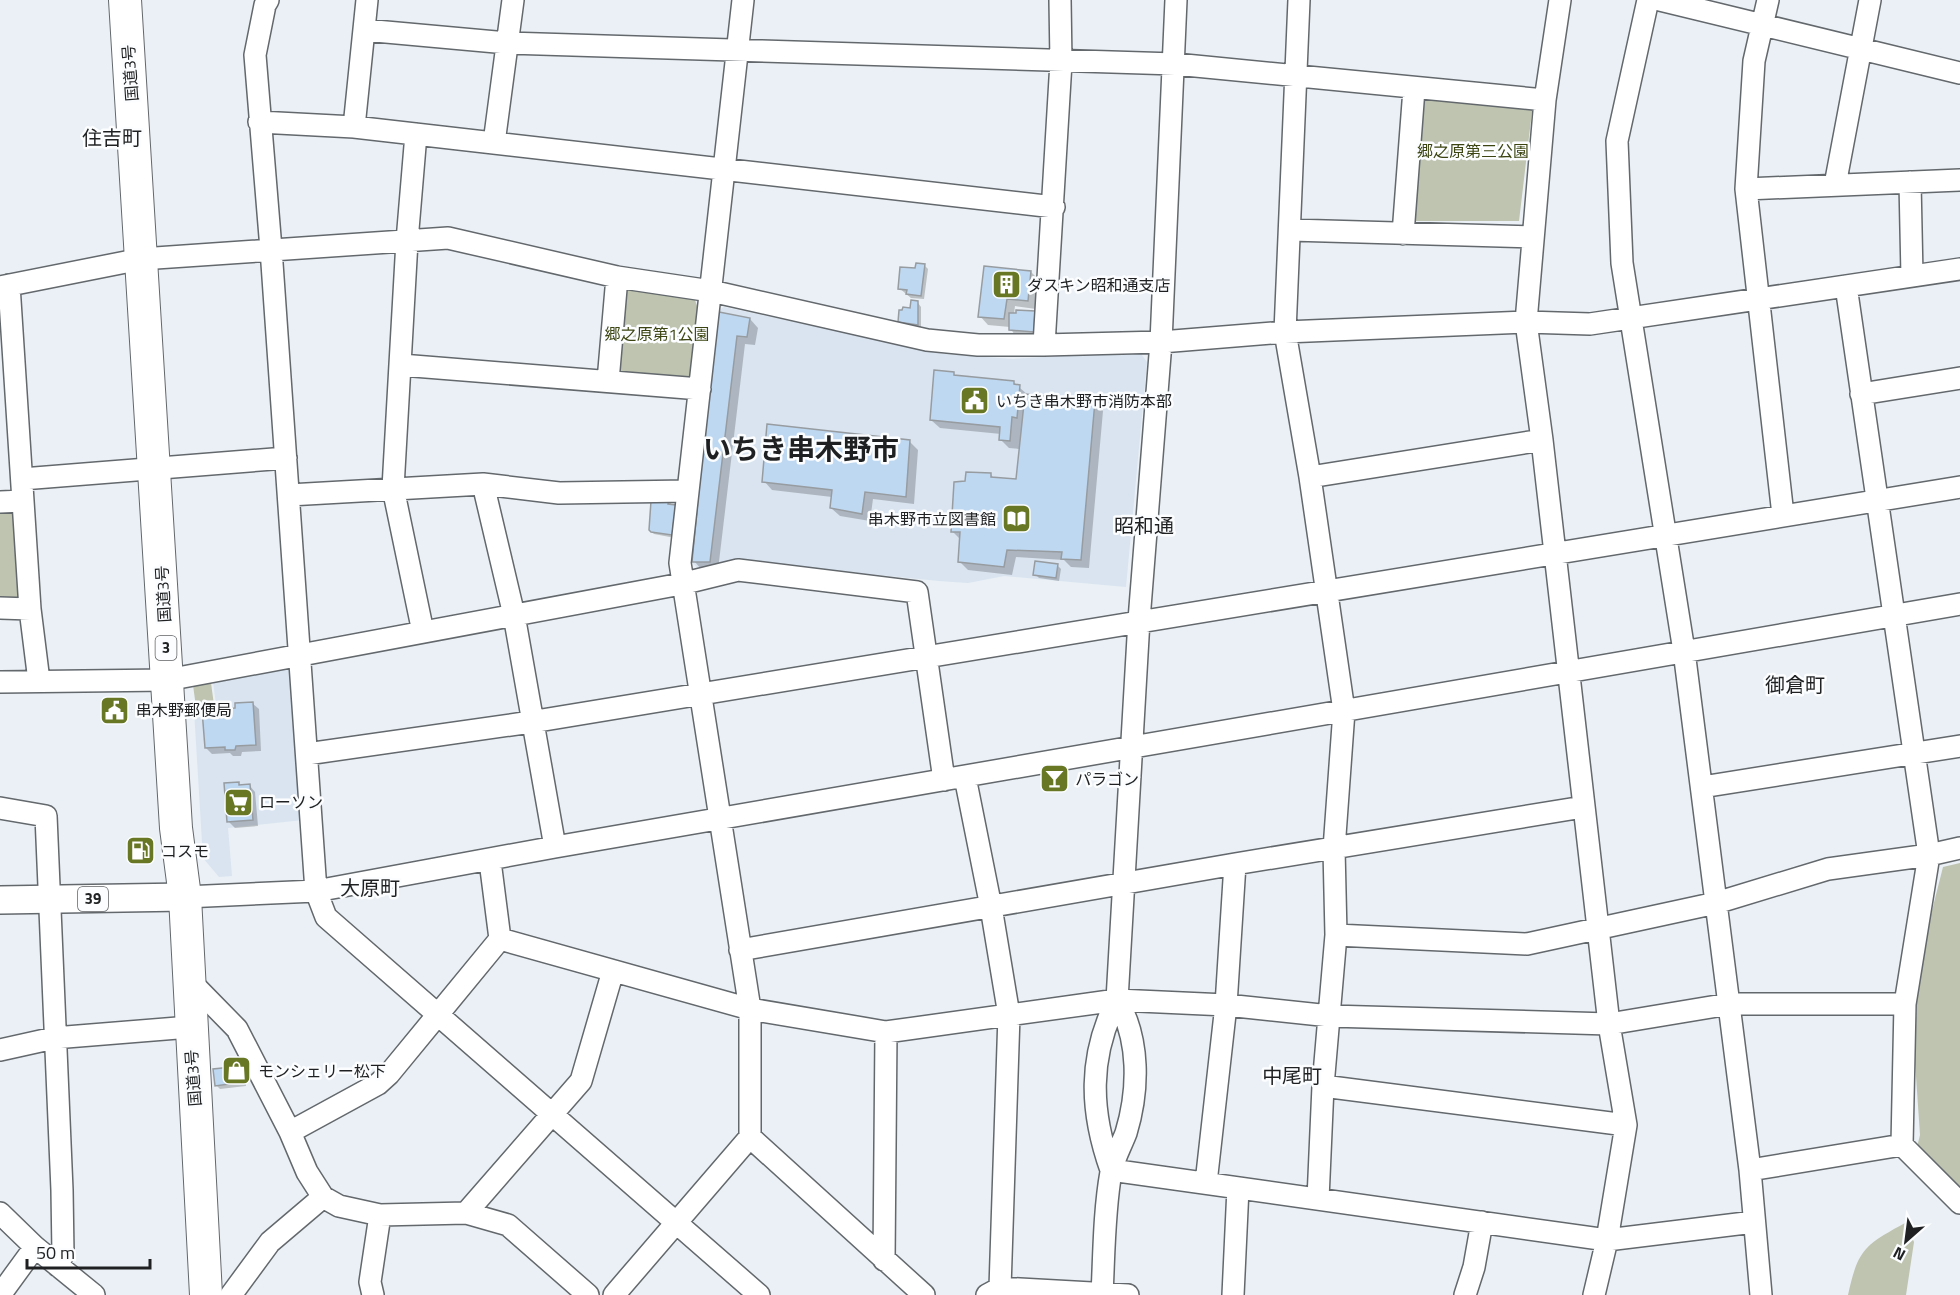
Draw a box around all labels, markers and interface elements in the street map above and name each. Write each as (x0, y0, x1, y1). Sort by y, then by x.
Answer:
street label: 国道3号 (116, 44, 144, 102)
district label: 住吉町 (82, 122, 142, 153)
park label: 郷之原第三公園 (1417, 139, 1529, 163)
building icon: ダスキン昭和通支店 (990, 269, 1022, 301)
place label: ダスキン昭和通支店 (1027, 273, 1171, 297)
park label: 郷之原第1公園 (605, 322, 709, 346)
public building icon: いちき串木野市消防本部 (959, 385, 991, 417)
place label: いちき串木野市消防本部 (996, 389, 1172, 413)
district label: いちき串木野市 (703, 427, 899, 470)
library icon: 串木野市立図書館 (1001, 503, 1033, 535)
place label: 串木野市立図書館 (868, 507, 996, 531)
district label: 昭和通 (1114, 510, 1174, 541)
street label: 国道3号 (150, 565, 176, 623)
road number: 3 (156, 636, 176, 660)
district label: 御倉町 (1765, 669, 1825, 700)
public building icon: 串木野郵便局 (99, 694, 131, 726)
place label: 串木野郵便局 (136, 698, 232, 722)
bar icon: パラゴン (1038, 763, 1070, 795)
place label: パラゴン (1075, 767, 1139, 791)
supermarket icon: ローソン (222, 786, 254, 818)
place label: ローソン (259, 790, 323, 814)
fuel station icon: コスモ (124, 835, 156, 867)
place label: コスモ (161, 839, 209, 863)
district label: 大原町 (340, 872, 400, 903)
road number: 39 (78, 887, 108, 911)
street label: 国道3号 (179, 1049, 207, 1107)
shop icon: モンシェリー松下 (221, 1055, 253, 1087)
place label: モンシェリー松下 (258, 1059, 386, 1083)
district label: 中尾町 (1262, 1060, 1322, 1091)
north arrow (1876, 1211, 1936, 1271)
scale bar (27, 1232, 150, 1270)
text: 50 m (36, 1239, 75, 1266)
text: N (1888, 1241, 1909, 1267)

